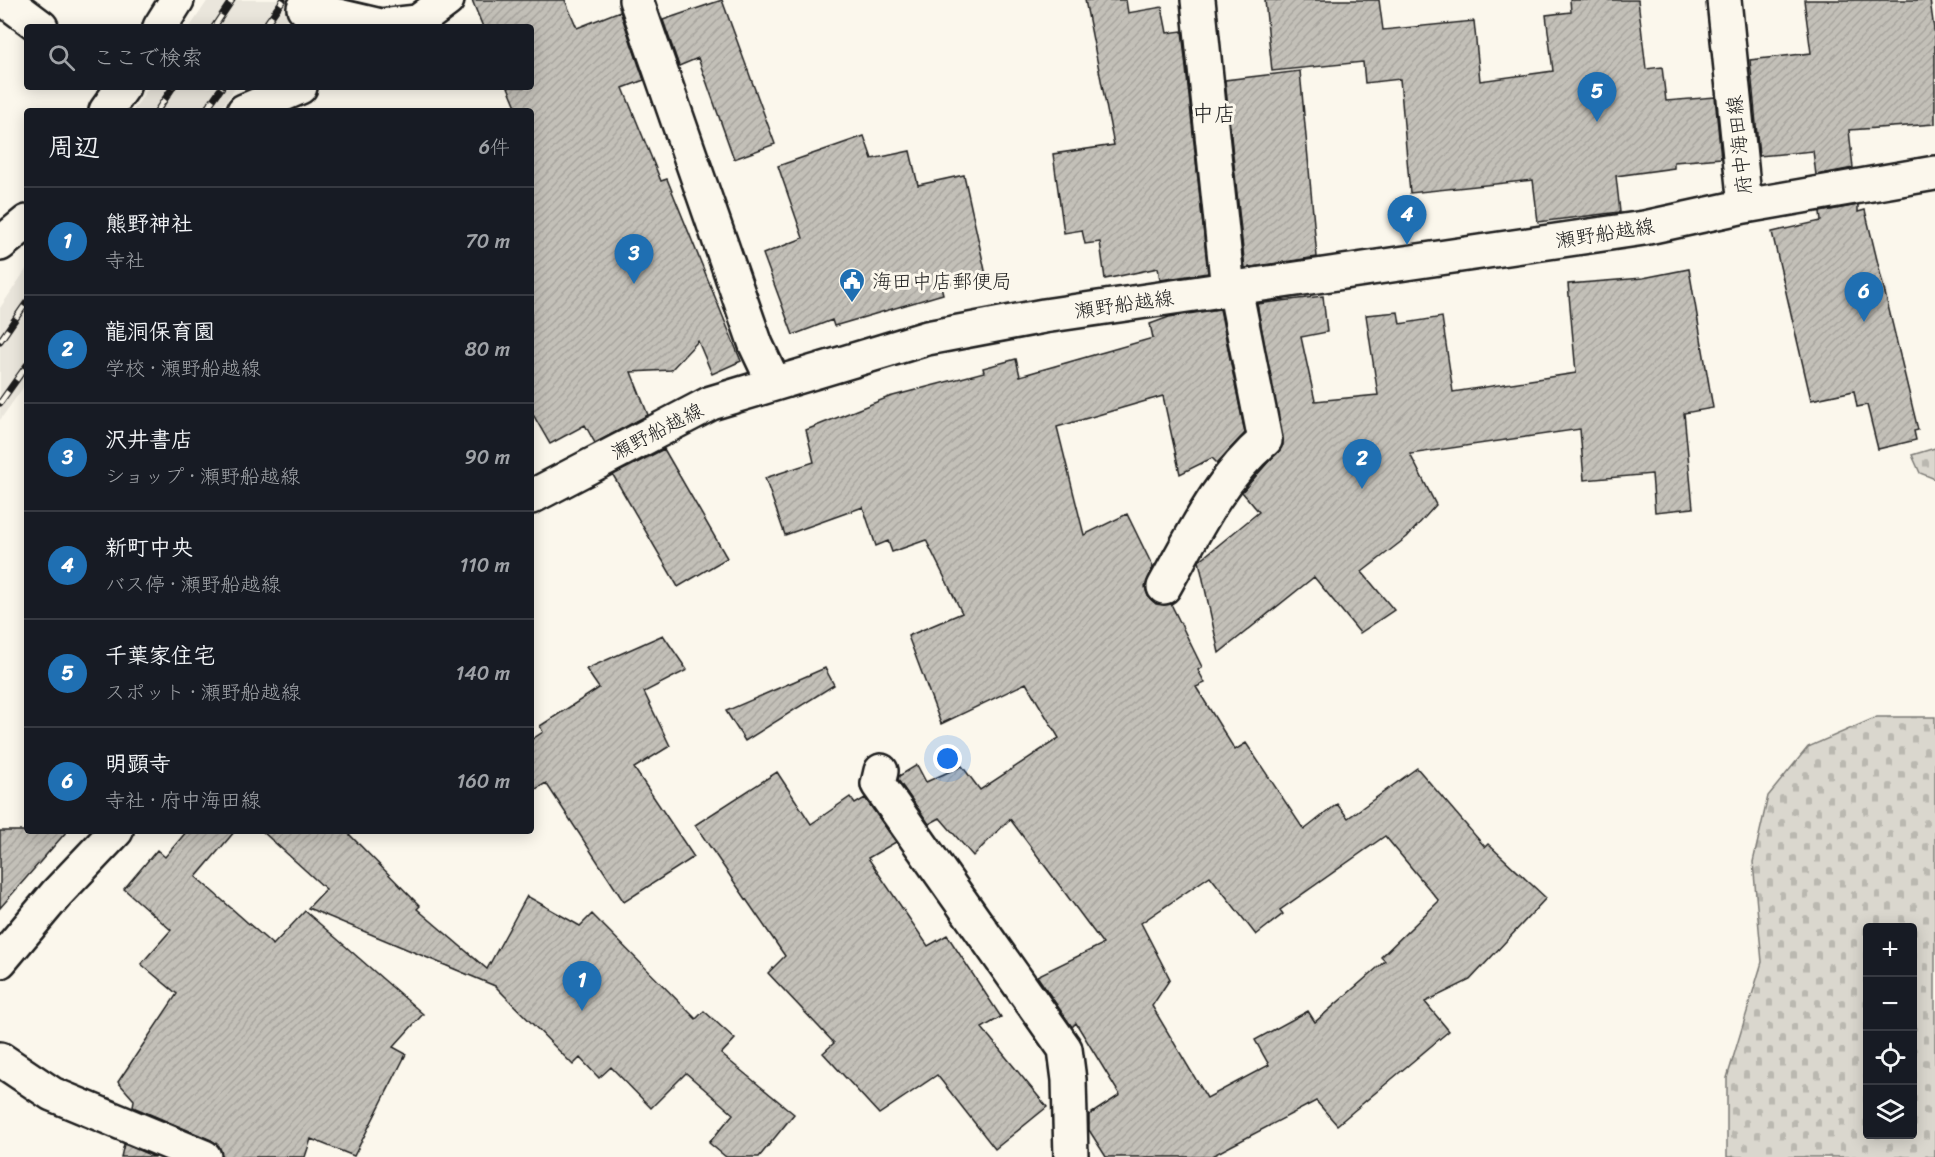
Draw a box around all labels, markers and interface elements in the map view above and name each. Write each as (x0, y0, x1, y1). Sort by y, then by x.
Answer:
search box (24, 24, 534, 90)
text: ここで検索 (93, 38, 203, 77)
icon: search (45, 41, 78, 74)
pin: 5 (1578, 72, 1616, 122)
street label: 府中海田線 (1717, 93, 1762, 197)
district label: 中店 (1192, 94, 1236, 133)
text: 周辺 (48, 124, 100, 170)
text: 6件 (479, 130, 510, 165)
pin: 4 (1388, 196, 1426, 245)
text: 熊野神社 (105, 204, 193, 243)
street label: 瀬野船越線 (1553, 208, 1657, 259)
text: 1 (63, 224, 72, 259)
text: 70 m (465, 224, 510, 259)
pin: 3 (614, 234, 654, 284)
text: 寺社 (105, 243, 145, 278)
place label: 海田中店郵便局 (872, 264, 1012, 299)
public building icon: 海田中店郵便局 (837, 266, 867, 304)
pin: 6 (1844, 272, 1884, 322)
street label: 瀬野船越線 (1072, 280, 1176, 329)
text: 龍洞保育園 (105, 312, 215, 351)
text: 2 (62, 332, 73, 367)
text: 80 m (465, 332, 510, 367)
text: 学校 · 瀬野船越線 (105, 351, 261, 386)
street label: 瀬野船越線 (605, 393, 710, 470)
text: 沢井書店 (105, 420, 193, 459)
text: 3 (62, 440, 73, 475)
text: 90 m (465, 440, 510, 475)
pin: 2 (1342, 440, 1382, 489)
text: ショップ · 瀬野船越線 (105, 459, 300, 494)
text: 新町中央 (105, 528, 193, 567)
text: 4 (61, 548, 74, 583)
text: 110 m (460, 548, 510, 583)
text: バス停 · 瀬野船越線 (105, 567, 281, 602)
text: 千葉家住宅 (105, 636, 215, 675)
text: 5 (61, 656, 74, 691)
text: 140 m (456, 656, 510, 691)
text: スポット · 瀬野船越線 (105, 675, 301, 710)
text: 明顕寺 (105, 744, 171, 783)
your location (933, 744, 962, 773)
text: 6 (62, 764, 73, 799)
text: 160 m (457, 764, 510, 799)
text: 寺社 · 府中海田線 (105, 783, 261, 818)
map controls (1863, 923, 1917, 1139)
button: + (1863, 923, 1917, 977)
pin: 1 (562, 962, 602, 1011)
button: − (1863, 977, 1917, 1031)
button: locate (1863, 1031, 1917, 1085)
button: layers (1863, 1085, 1917, 1139)

